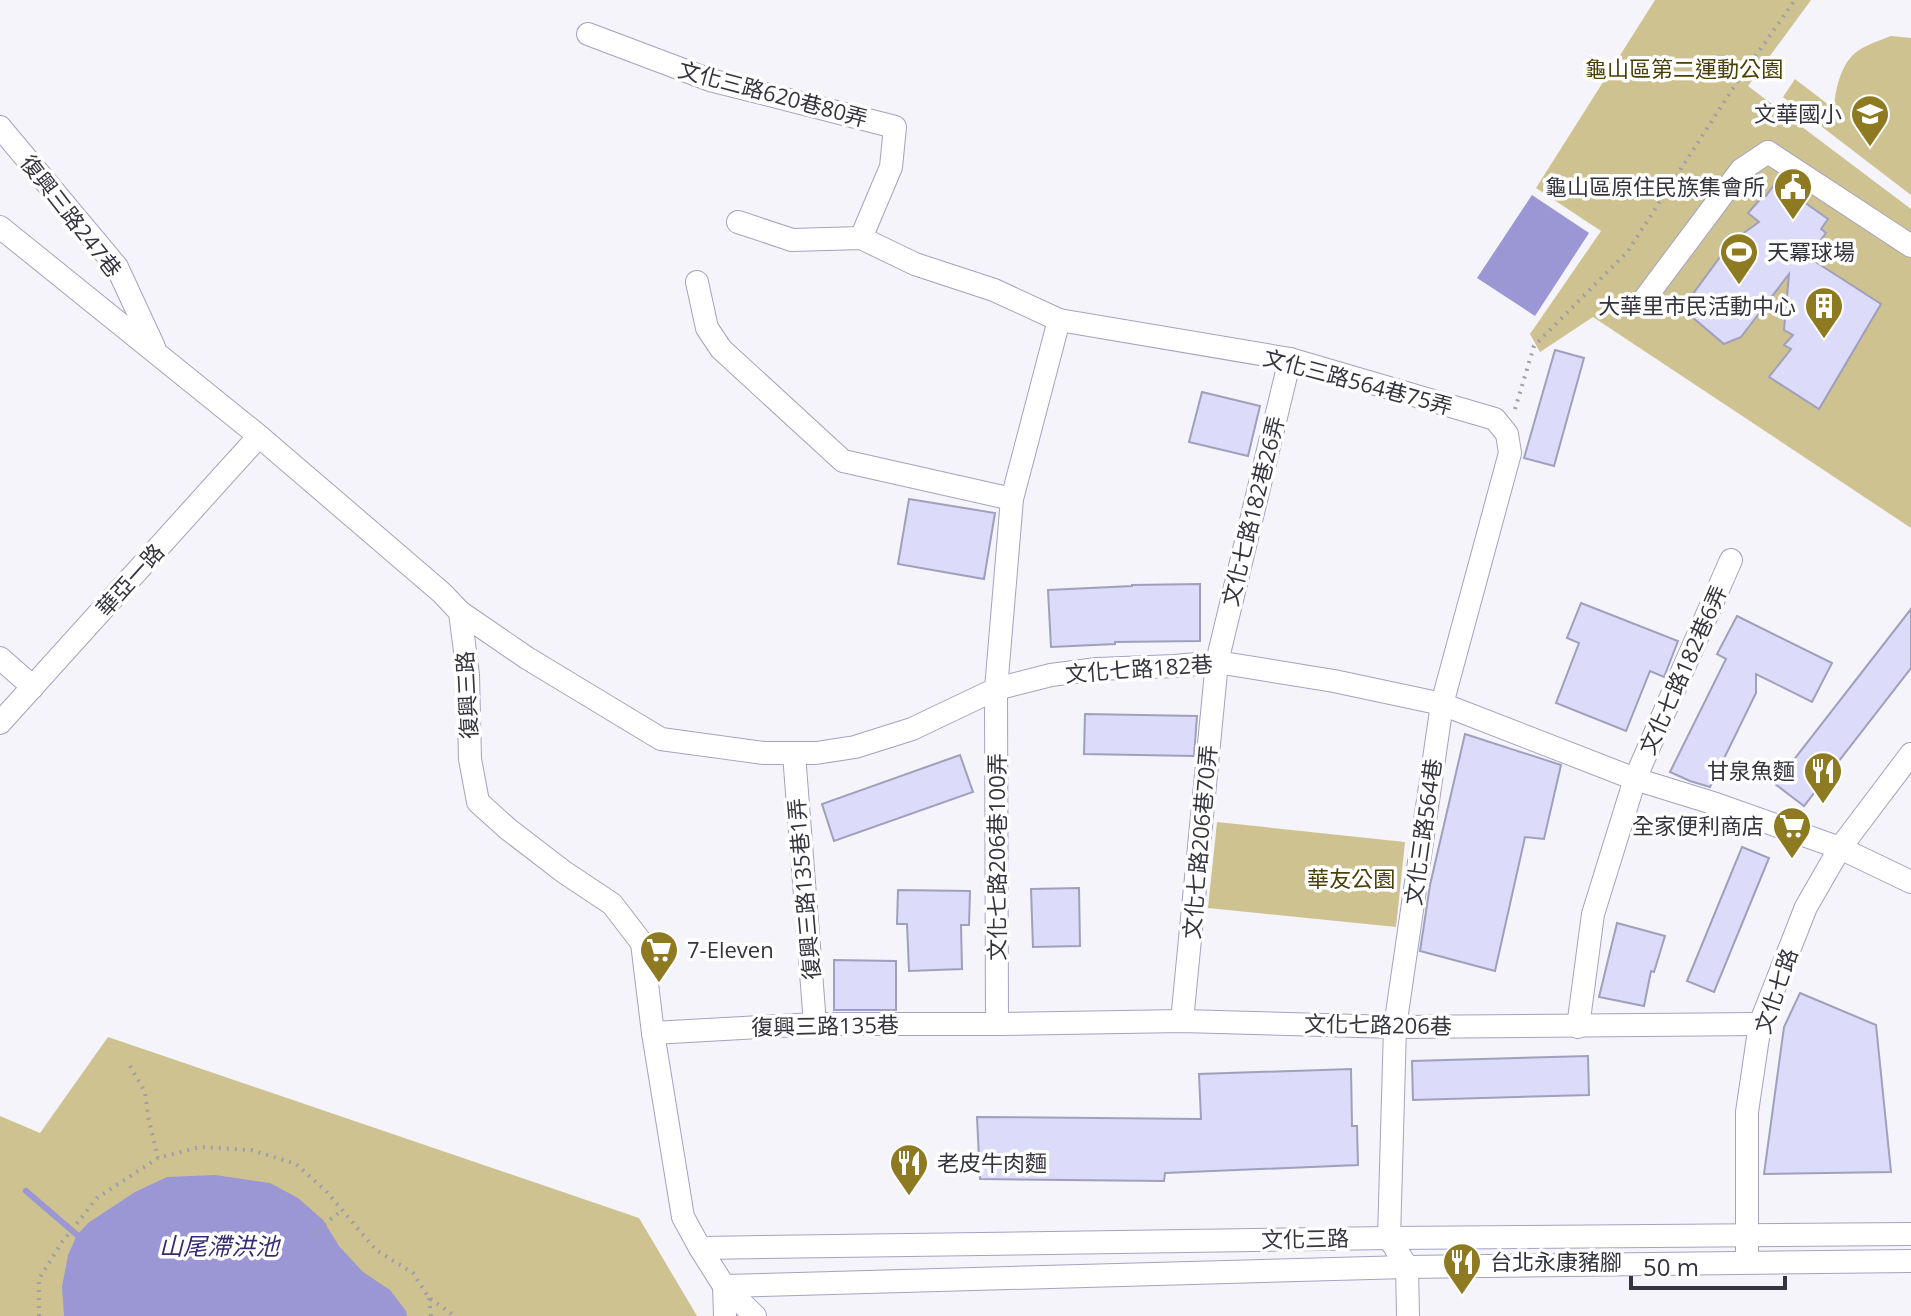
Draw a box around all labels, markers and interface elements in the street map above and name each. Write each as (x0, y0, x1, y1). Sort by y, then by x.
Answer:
street label: 文化三路620巷80弄 (675, 53, 871, 133)
park label: 龜山區第二運動公園 (1585, 53, 1783, 83)
school or university icon: 文華國小 (1849, 93, 1891, 148)
place label: 文華國小 (1754, 98, 1842, 128)
street label: 復興三路247巷 (14, 148, 129, 283)
public building icon: 龜山區原住民族集會所 (1772, 166, 1814, 221)
place label: 龜山區原住民族集會所 (1545, 171, 1765, 201)
sports icon: 天冪球場 (1718, 231, 1760, 286)
place label: 天冪球場 (1767, 236, 1855, 266)
building icon: 大華里市民活動中心 (1803, 285, 1845, 340)
place label: 大華里市民活動中心 (1598, 290, 1796, 320)
street label: 文化三路564巷75弄 (1260, 341, 1456, 421)
street label: 文化七路182巷26弄 (1214, 413, 1290, 609)
street label: 華亞一路 (89, 537, 170, 622)
street label: 文化七路182巷6弄 (1631, 580, 1733, 759)
street label: 文化七路182巷 (1064, 648, 1214, 688)
street label: 復興三路 (449, 650, 483, 740)
street label: 文化七路206巷70弄 (1176, 744, 1222, 940)
restaurant icon: 甘泉魚麵 (1802, 750, 1844, 805)
street label: 文化七路206巷100弄 (981, 753, 1011, 961)
place label: 甘泉魚麵 (1707, 755, 1795, 785)
street label: 文化三路564巷 (1397, 757, 1447, 907)
street label: 復興三路135巷1弄 (780, 797, 826, 981)
supermarket icon: 全家便利商店 (1771, 805, 1813, 860)
place label: 全家便利商店 (1632, 810, 1764, 840)
park label: 華友公園 (1307, 863, 1395, 893)
supermarket icon: 7-Eleven (638, 929, 680, 984)
place label: 7-Eleven (687, 934, 774, 964)
street label: 文化七路 (1747, 944, 1804, 1037)
street label: 文化七路206巷 (1304, 1008, 1452, 1040)
street label: 復興三路135巷 (751, 1009, 899, 1041)
restaurant icon: 老皮牛肉麵 (888, 1142, 930, 1197)
place label: 老皮牛肉麵 (937, 1147, 1047, 1177)
street label: 文化三路 (1261, 1222, 1349, 1254)
water label: 山尾滯洪池 (159, 1229, 282, 1262)
scale bar (1631, 1240, 1785, 1290)
restaurant icon: 台北永康豬腳 (1441, 1241, 1483, 1296)
place label: 台北永康豬腳 (1490, 1246, 1622, 1276)
text: 50 m (1643, 1250, 1699, 1283)

